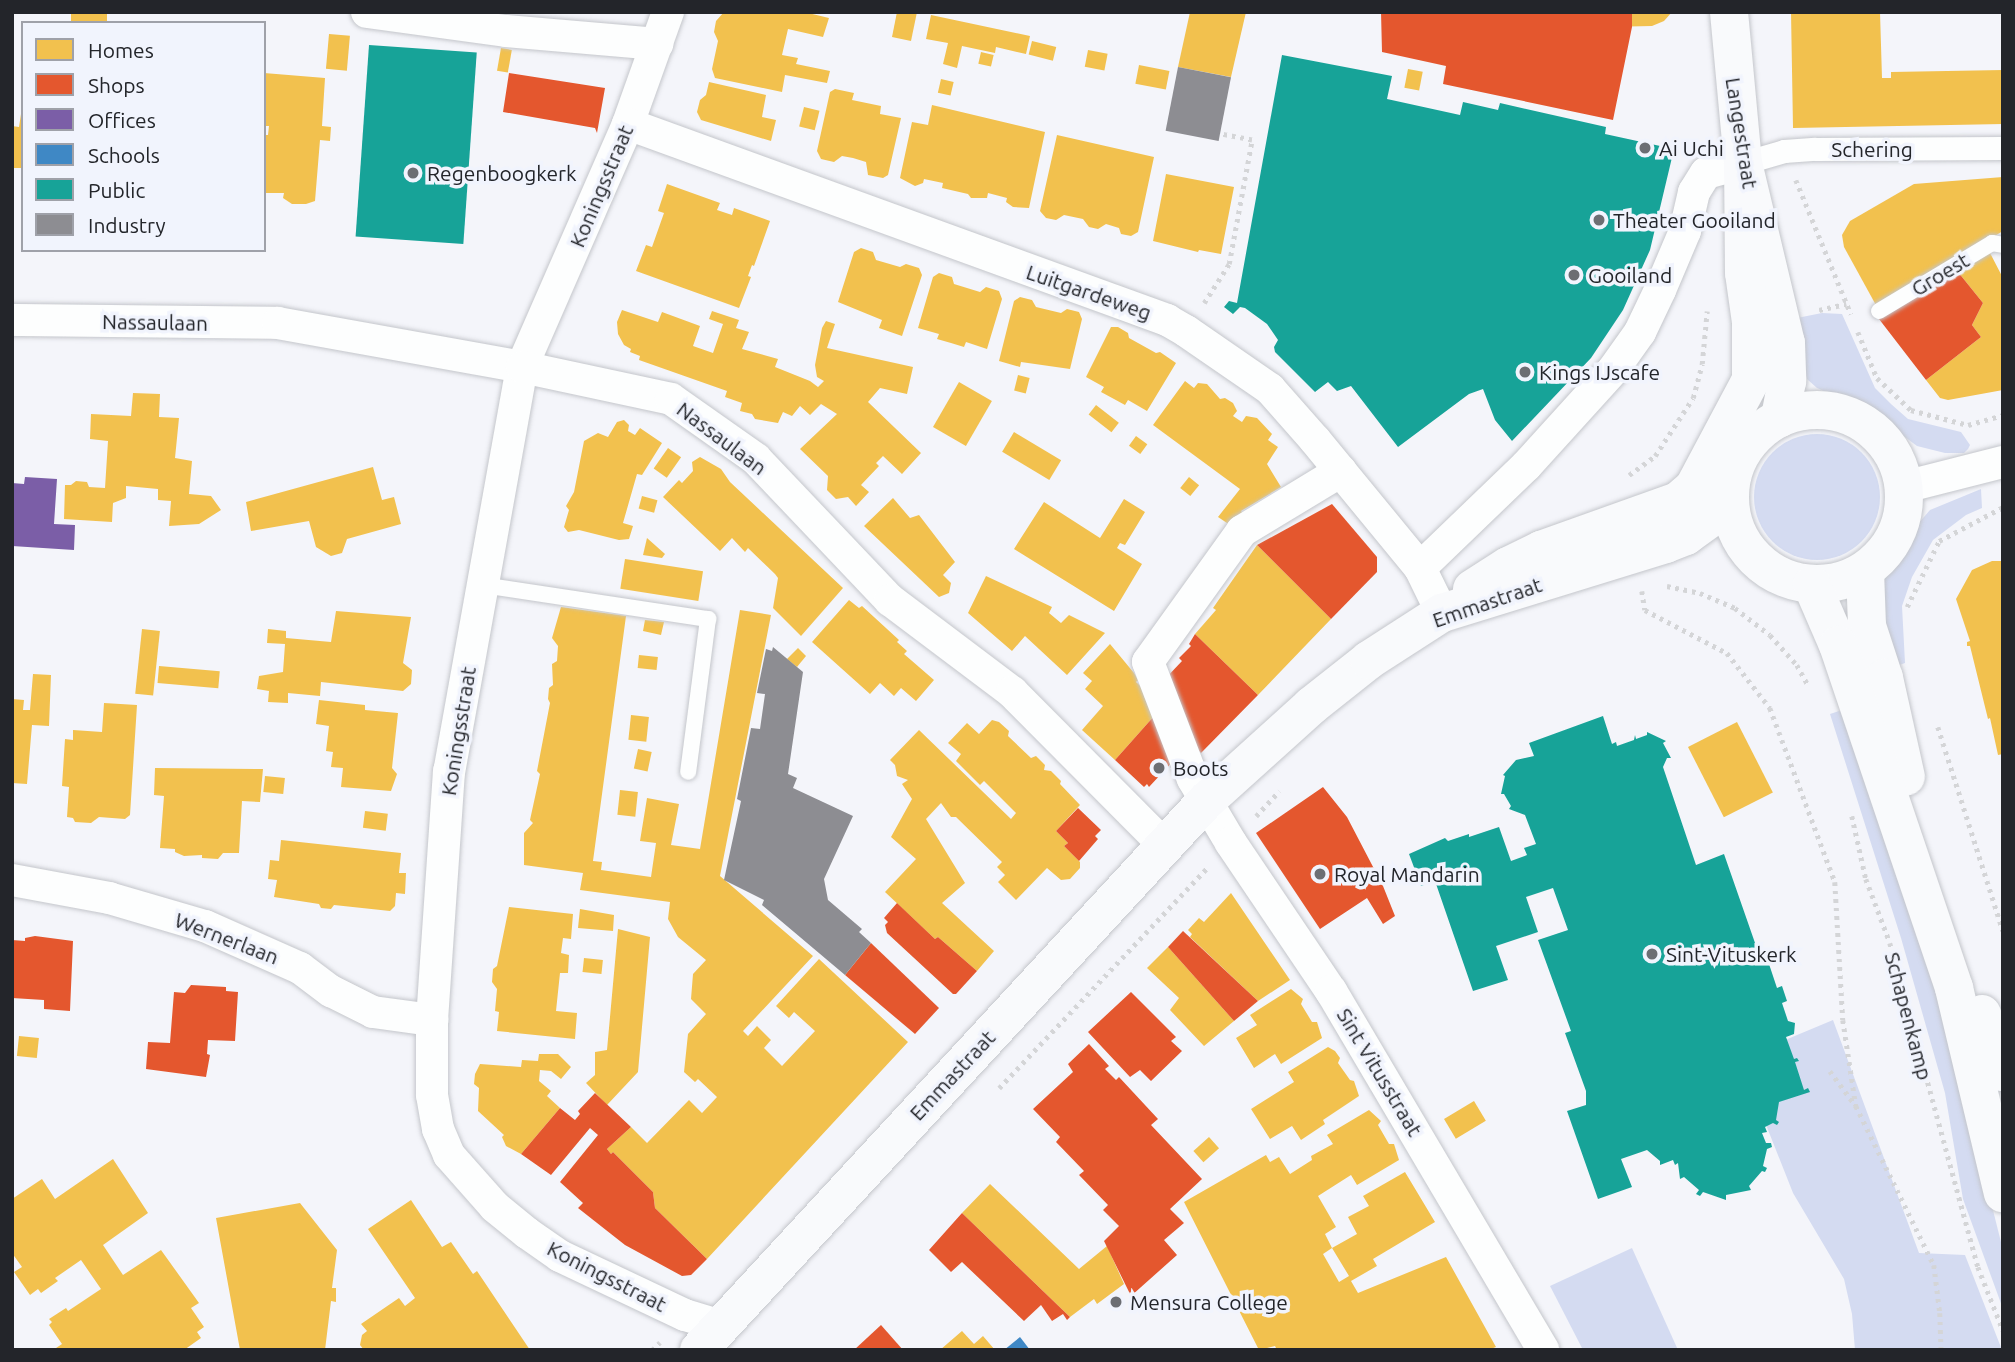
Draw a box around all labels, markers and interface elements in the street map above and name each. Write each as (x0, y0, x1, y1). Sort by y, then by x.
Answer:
legend (21, 21, 266, 252)
text: Homes (88, 38, 154, 62)
text: Shops (88, 73, 145, 97)
street label: Langestraat (1721, 76, 1763, 190)
text: Offices (88, 108, 156, 132)
street label: Koningsstraat (564, 121, 638, 251)
place label: Ai Uchi (1659, 135, 1724, 161)
street label: Schering (1831, 136, 1913, 162)
marker: Ai Uchi (1637, 140, 1653, 156)
text: Schools (88, 143, 160, 167)
place label: Regenboogkerk (427, 160, 577, 186)
marker: Regenboogkerk (405, 165, 421, 181)
text: Public (88, 178, 145, 202)
place label: Theater Gooiland (1613, 207, 1776, 233)
marker: Theater Gooiland (1591, 212, 1607, 228)
text: Industry (88, 213, 166, 237)
street label: Groest (1906, 247, 1974, 301)
street label: Luitgardeweg (1023, 259, 1155, 325)
place label: Gooiland (1588, 262, 1672, 288)
marker: Gooiland (1566, 267, 1582, 283)
street label: Nassaulaan (102, 308, 208, 336)
place label: Kings IJscafe (1539, 359, 1660, 385)
marker: Kings IJscafe (1517, 364, 1533, 380)
street label: Nassaulaan (672, 396, 772, 480)
street label: Emmastraat (1429, 572, 1545, 632)
street label: Koningsstraat (435, 665, 481, 797)
place label: Boots (1173, 755, 1228, 781)
marker: Boots (1151, 760, 1167, 776)
place label: Royal Mandarin (1334, 861, 1480, 887)
marker: Royal Mandarin (1312, 866, 1328, 882)
street label: Wernerlaan (171, 907, 283, 969)
place label: Sint-Vituskerk (1666, 941, 1797, 967)
marker: Sint-Vituskerk (1644, 946, 1660, 962)
street label: Schapenkamp (1880, 949, 1938, 1083)
street label: Sint Vitusstraat (1332, 1003, 1428, 1141)
street label: Emmastraat (904, 1025, 1000, 1125)
street label: Koningsstraat (543, 1235, 671, 1317)
place label: Mensura College (1130, 1289, 1288, 1315)
marker: Mensura College (1108, 1294, 1124, 1310)

